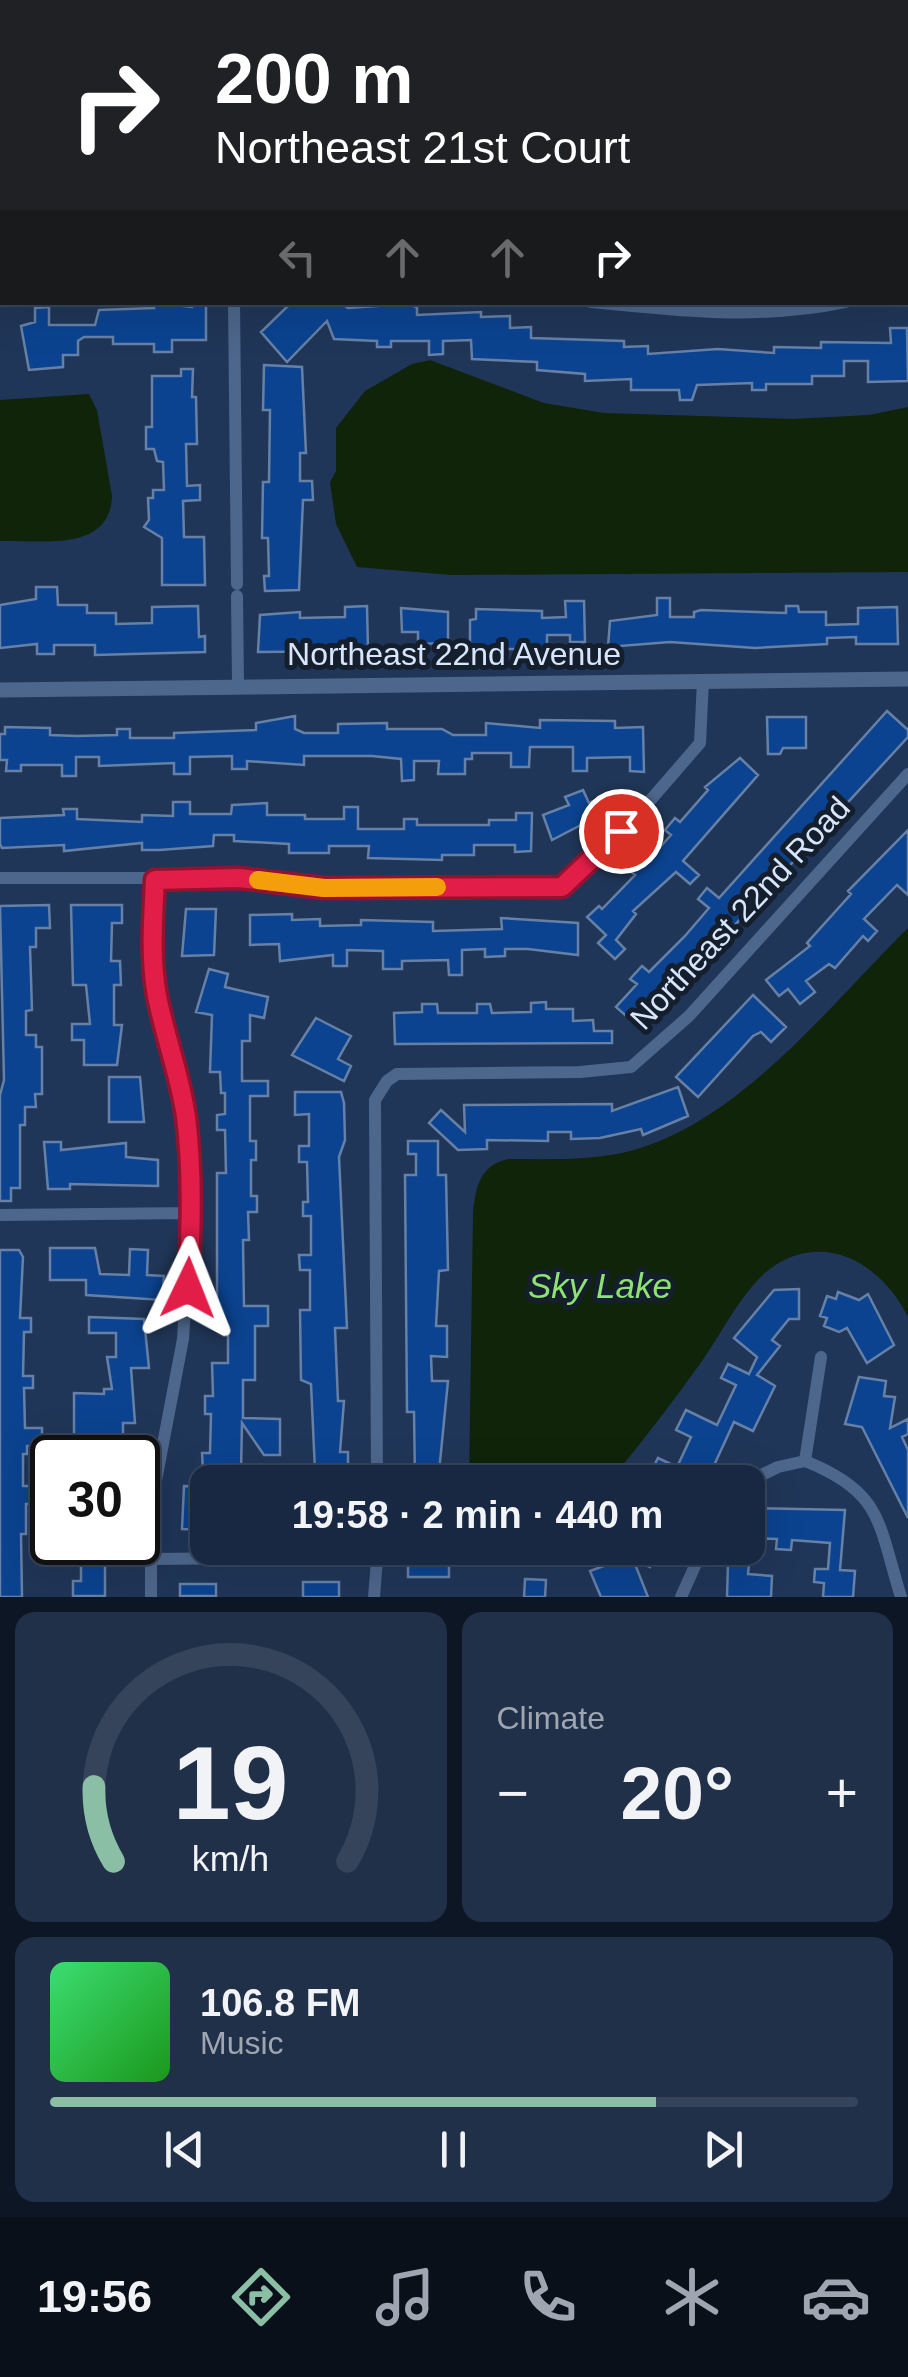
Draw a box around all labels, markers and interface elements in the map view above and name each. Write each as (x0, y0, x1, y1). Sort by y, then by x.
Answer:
icon: right (50, 40, 180, 170)
text: 200 m (215, 40, 413, 118)
text: Northeast 21st Court (215, 122, 630, 173)
icon: left (270, 230, 325, 285)
icon: ahead (375, 230, 430, 285)
icon: ahead (480, 230, 535, 285)
icon: right (585, 230, 640, 285)
street label: Northeast 22nd Avenue (287, 636, 621, 672)
pin (579, 789, 664, 874)
street label: Northeast 22nd Road (623, 789, 857, 1037)
icon: arrive (594, 804, 649, 859)
position arrow (136, 1236, 240, 1340)
water label: Sky Lake (528, 1266, 672, 1305)
speed limit sign: 30 (30, 1435, 160, 1565)
text: 19:58 · 2 min · 440 m (292, 1494, 663, 1536)
text: Climate (497, 1700, 605, 1736)
text: 19 (173, 1725, 289, 1841)
text: 20° (621, 1751, 734, 1835)
text: − (497, 1762, 529, 1824)
text: + (826, 1762, 858, 1824)
text: km/h (192, 1839, 269, 1879)
text: 106.8 FM (200, 1982, 361, 2024)
text: Music (200, 2025, 284, 2061)
icon: previous (157, 2122, 212, 2177)
icon: pause (426, 2122, 481, 2177)
icon: next (696, 2122, 751, 2177)
icon: directions (226, 2262, 296, 2332)
icon: music (370, 2262, 440, 2332)
icon: phone (513, 2262, 583, 2332)
icon: climate (657, 2262, 727, 2332)
icon: car (801, 2262, 871, 2332)
text: 19:56 (37, 2271, 152, 2322)

